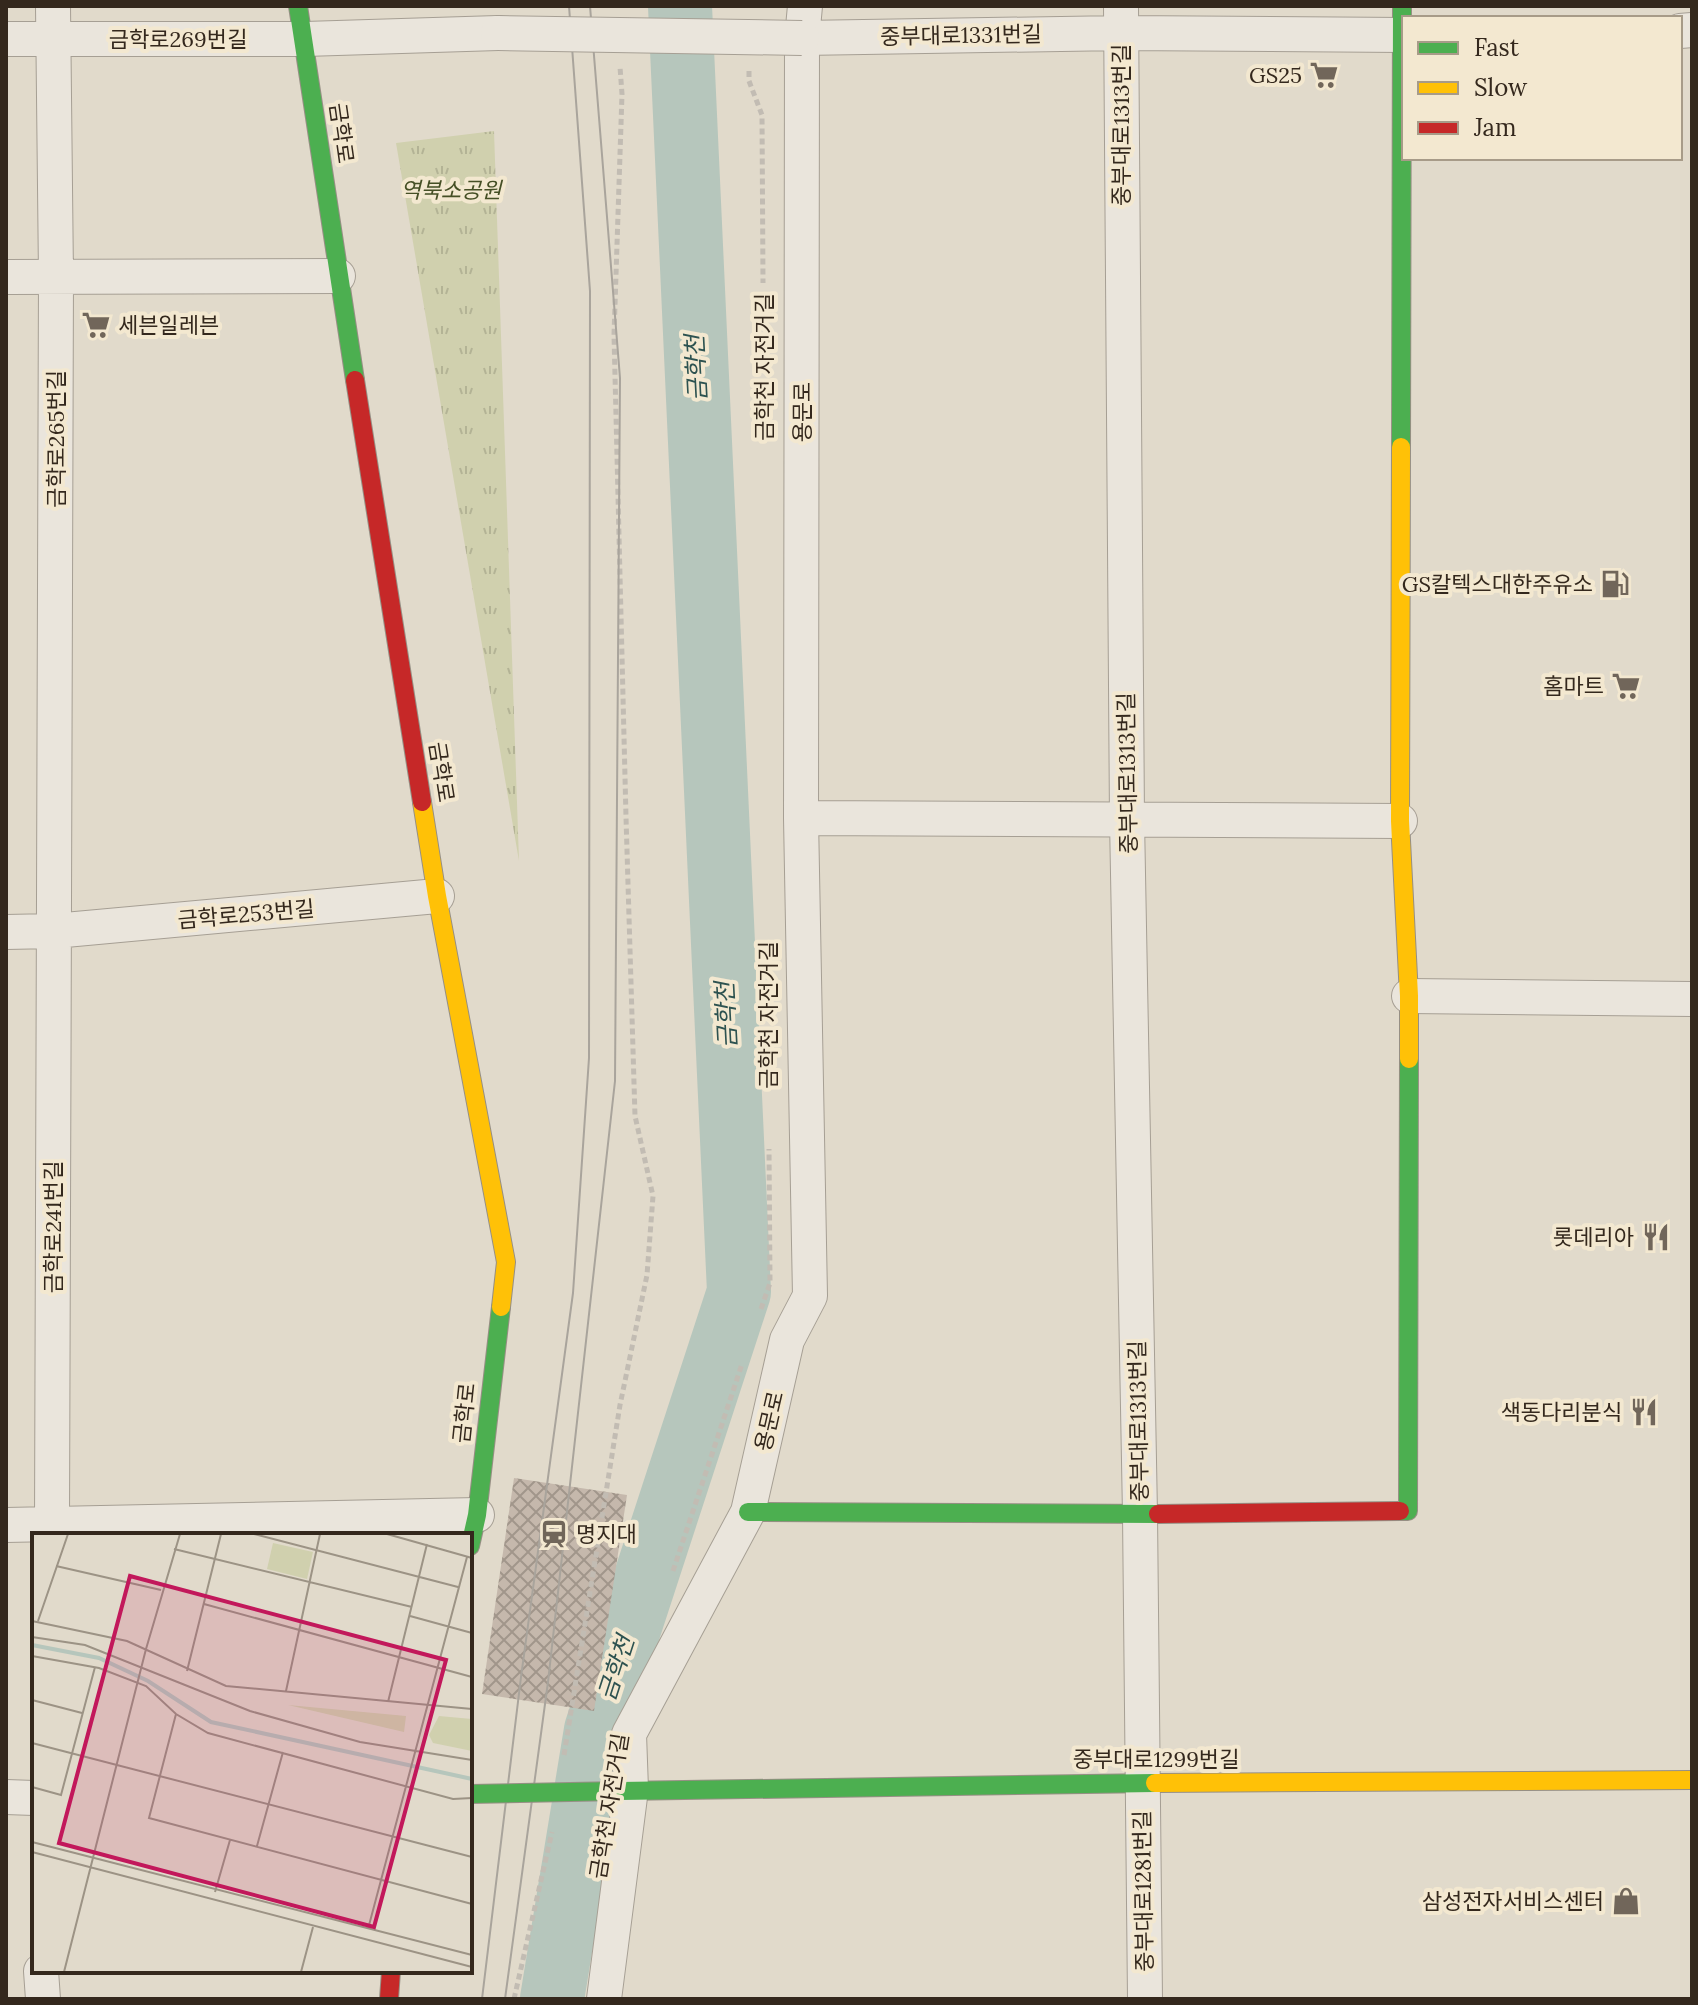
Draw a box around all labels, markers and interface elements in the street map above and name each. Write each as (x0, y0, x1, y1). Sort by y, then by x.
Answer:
legend (1402, 16, 1682, 160)
street label: 중부대로1331번길 (880, 20, 1042, 50)
street label: 금학로269번길 (109, 25, 247, 53)
text: Fast (1474, 32, 1520, 63)
street label: 중부대로1313번길 (1107, 44, 1135, 206)
supermarket icon: GS25 (1309, 60, 1339, 90)
place label: GS25 (1249, 61, 1302, 89)
text: Slow (1474, 72, 1528, 103)
street label: 금학로 (324, 101, 360, 165)
text: Jam (1473, 112, 1516, 143)
park label: 역북소공원 (400, 176, 503, 204)
street label: 금학천 자전거길 (750, 293, 778, 441)
supermarket icon: 세븐일레븐 (81, 310, 111, 340)
place label: 세븐일레븐 (118, 311, 219, 339)
water label: 금학천 (679, 331, 713, 402)
street label: 금학로265번길 (42, 370, 70, 508)
street label: 용문로 (788, 382, 816, 442)
fuel station icon: GS칼텍스대한주유소 (1600, 569, 1630, 599)
place label: GS칼텍스대한주유소 (1402, 570, 1593, 598)
supermarket icon: 홈마트 (1611, 671, 1641, 701)
place label: 홈마트 (1543, 672, 1604, 700)
street label: 중부대로1313번길 (1112, 692, 1142, 854)
street label: 금학로 (423, 740, 461, 804)
street label: 금학로253번길 (176, 894, 316, 934)
street label: 금학천 자전거길 (754, 941, 782, 1089)
water label: 금학천 (709, 978, 743, 1049)
street label: 금학로241번길 (39, 1161, 67, 1293)
restaurant icon: 롯데리아 (1641, 1222, 1671, 1252)
place label: 롯데리아 (1553, 1223, 1634, 1251)
street label: 중부대로1313번길 (1123, 1340, 1153, 1502)
street label: 금학로 (447, 1381, 481, 1445)
street label: 용문로 (749, 1388, 789, 1454)
restaurant icon: 색동다리분식 (1629, 1397, 1659, 1427)
place label: 색동다리분식 (1501, 1398, 1622, 1426)
station icon: 명지대 (539, 1519, 569, 1549)
place label: 명지대 (576, 1520, 637, 1548)
inset map (32, 1533, 472, 1973)
water label: 금학천 (591, 1629, 642, 1704)
street label: 금학천 자전거길 (584, 1731, 634, 1881)
street label: 중부대로1299번길 (1073, 1745, 1239, 1773)
street label: 중부대로1281번길 (1128, 1810, 1158, 1972)
shop icon: 삼성전자서비스센터 (1611, 1886, 1641, 1916)
place label: 삼성전자서비스센터 (1422, 1887, 1604, 1915)

